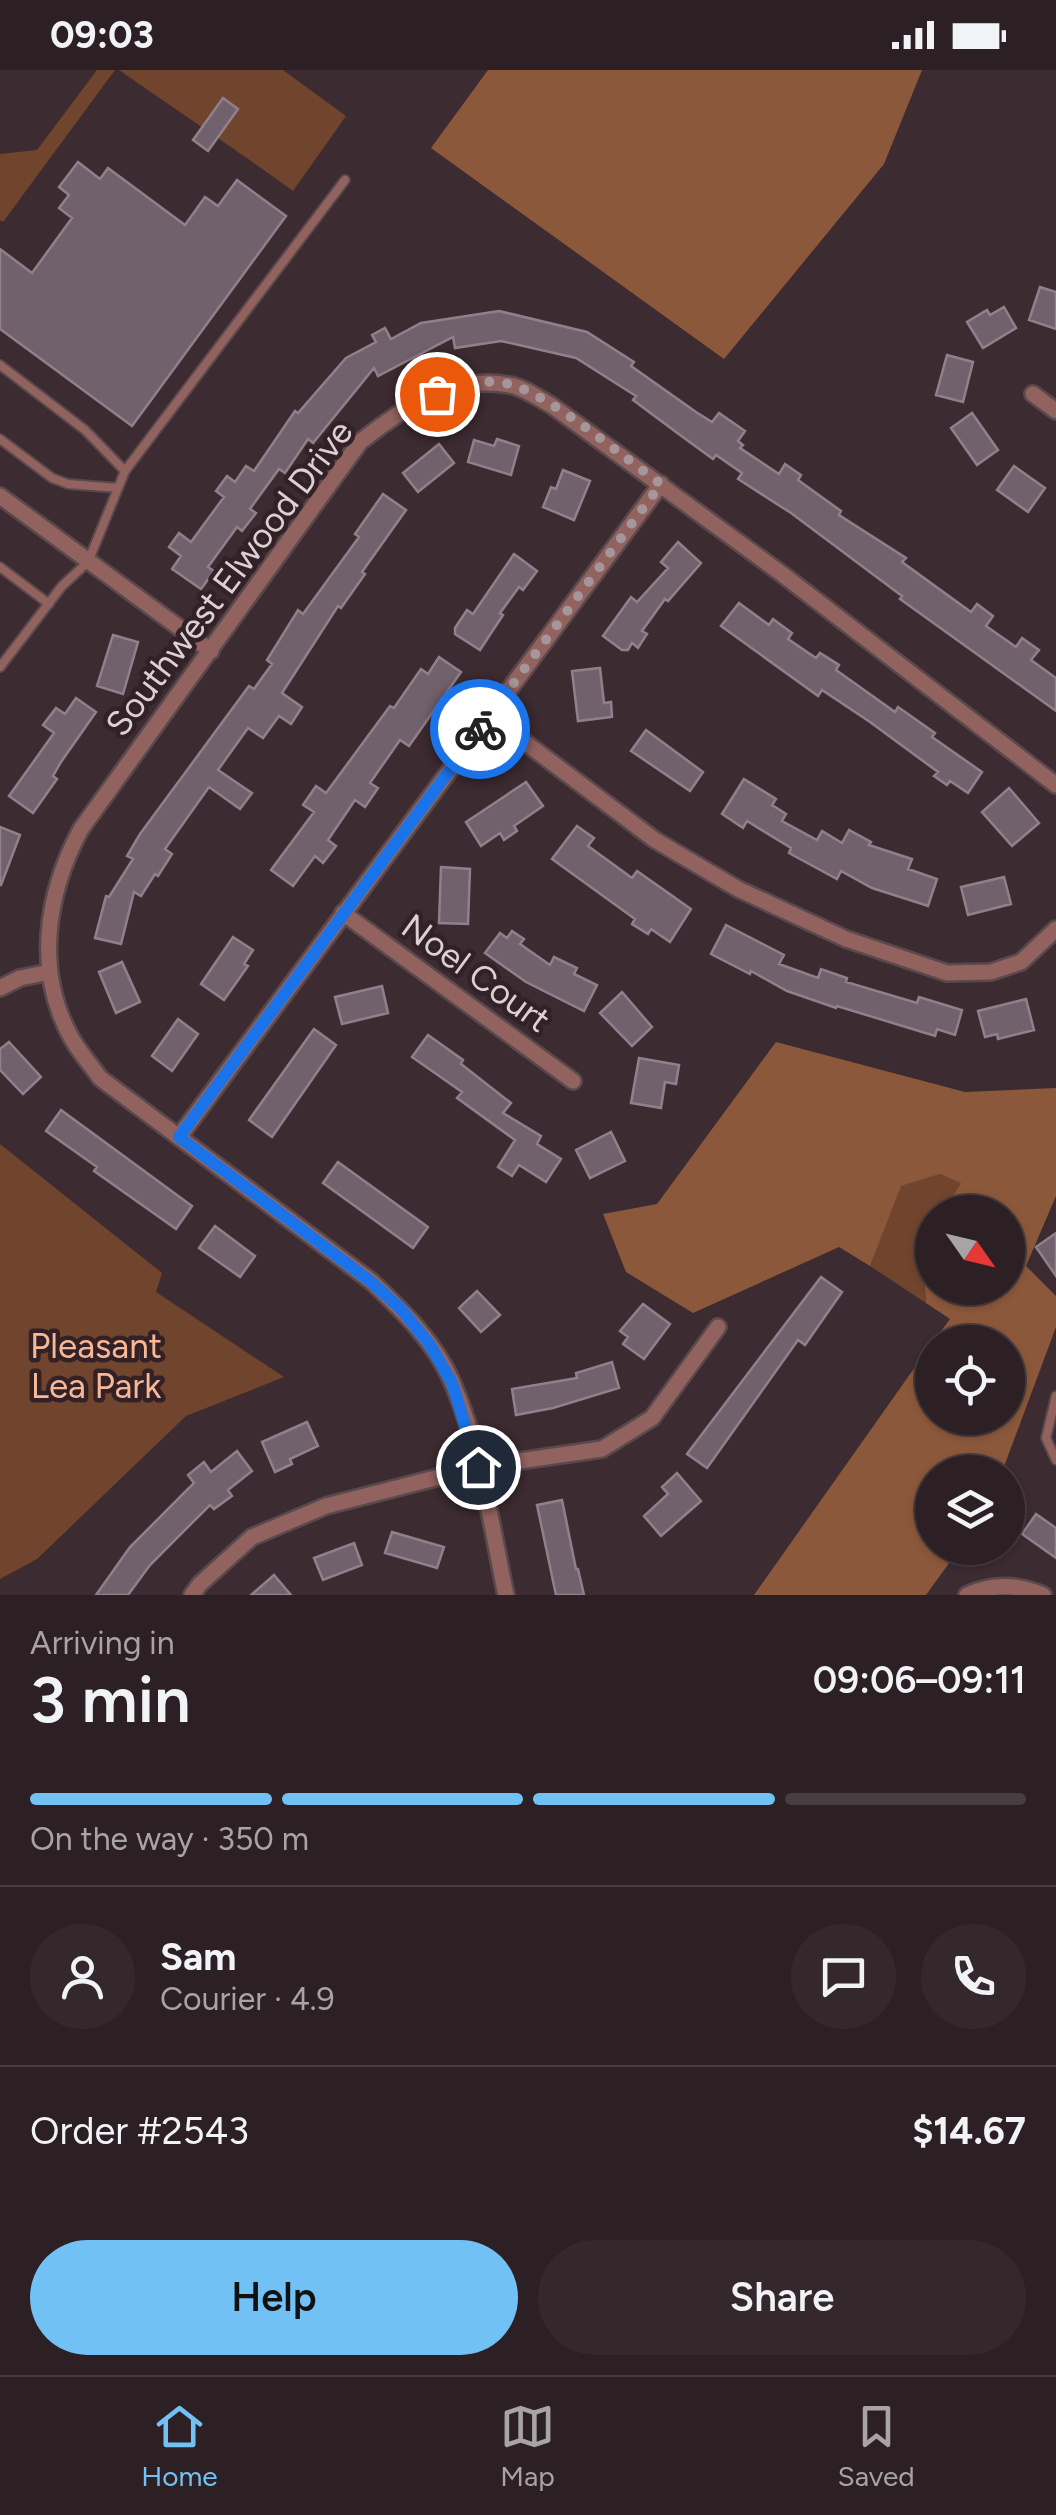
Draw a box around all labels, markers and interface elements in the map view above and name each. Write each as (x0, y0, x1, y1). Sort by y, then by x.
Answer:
text: 09:03 (50, 12, 154, 58)
pin (395, 352, 480, 437)
icon: bag (410, 367, 465, 422)
street label: Southwest Elwood Drive (97, 412, 361, 744)
courier (430, 679, 530, 779)
icon: bike (453, 702, 508, 757)
street label: Noel Court (394, 905, 558, 1041)
north arrow (915, 1195, 1025, 1305)
map controls (915, 1195, 1025, 1565)
park label: Pleasant Lea Park (30, 1325, 162, 1407)
button: locate (915, 1325, 1025, 1435)
pin (436, 1425, 521, 1510)
icon: home (451, 1440, 506, 1495)
button: layers (915, 1455, 1025, 1565)
text: Arriving in (30, 1624, 175, 1662)
text: 09:06–09:11 (813, 1657, 1026, 1703)
text: 3 min (30, 1660, 191, 1738)
text: On the way · 350 m (30, 1820, 309, 1858)
button: person (30, 1924, 135, 2029)
button: chat (791, 1924, 896, 2029)
button: phone (921, 1924, 1026, 2029)
text: Sam (160, 1934, 236, 1980)
text: Courier · 4.9 (160, 1980, 335, 2018)
text: Order #2543 (30, 2108, 249, 2154)
text: $14.67 (912, 2108, 1026, 2154)
button: Help (30, 2240, 518, 2355)
button: Share (538, 2240, 1026, 2355)
tab: Home (141, 2399, 218, 2493)
tab: Map (500, 2399, 555, 2493)
tab: Saved (838, 2399, 915, 2493)

